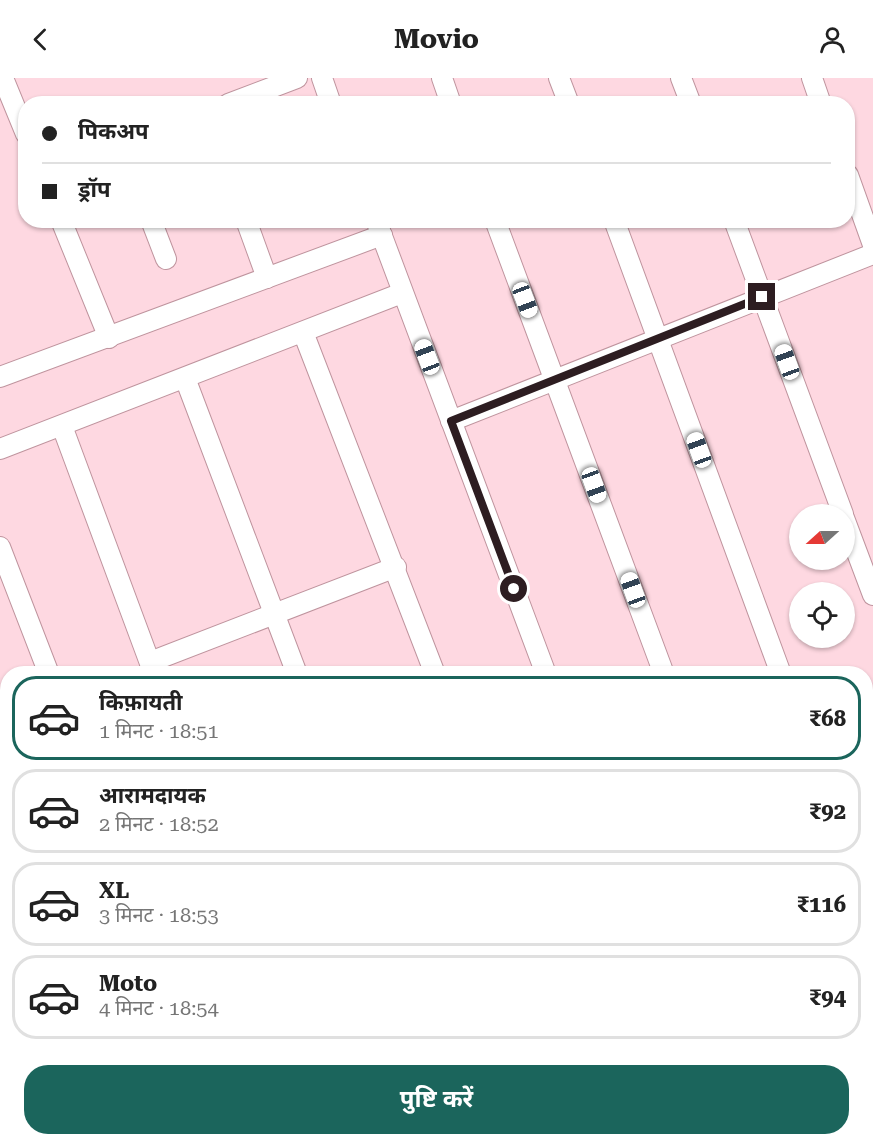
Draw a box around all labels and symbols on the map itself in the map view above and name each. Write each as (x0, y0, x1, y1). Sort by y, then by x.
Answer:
car (510, 280, 540, 320)
route end (748, 283, 775, 310)
car (412, 337, 442, 377)
car (772, 342, 802, 382)
car (684, 430, 714, 470)
car (579, 465, 609, 505)
north arrow (789, 504, 855, 570)
car (618, 570, 648, 610)
route start (500, 575, 527, 602)

